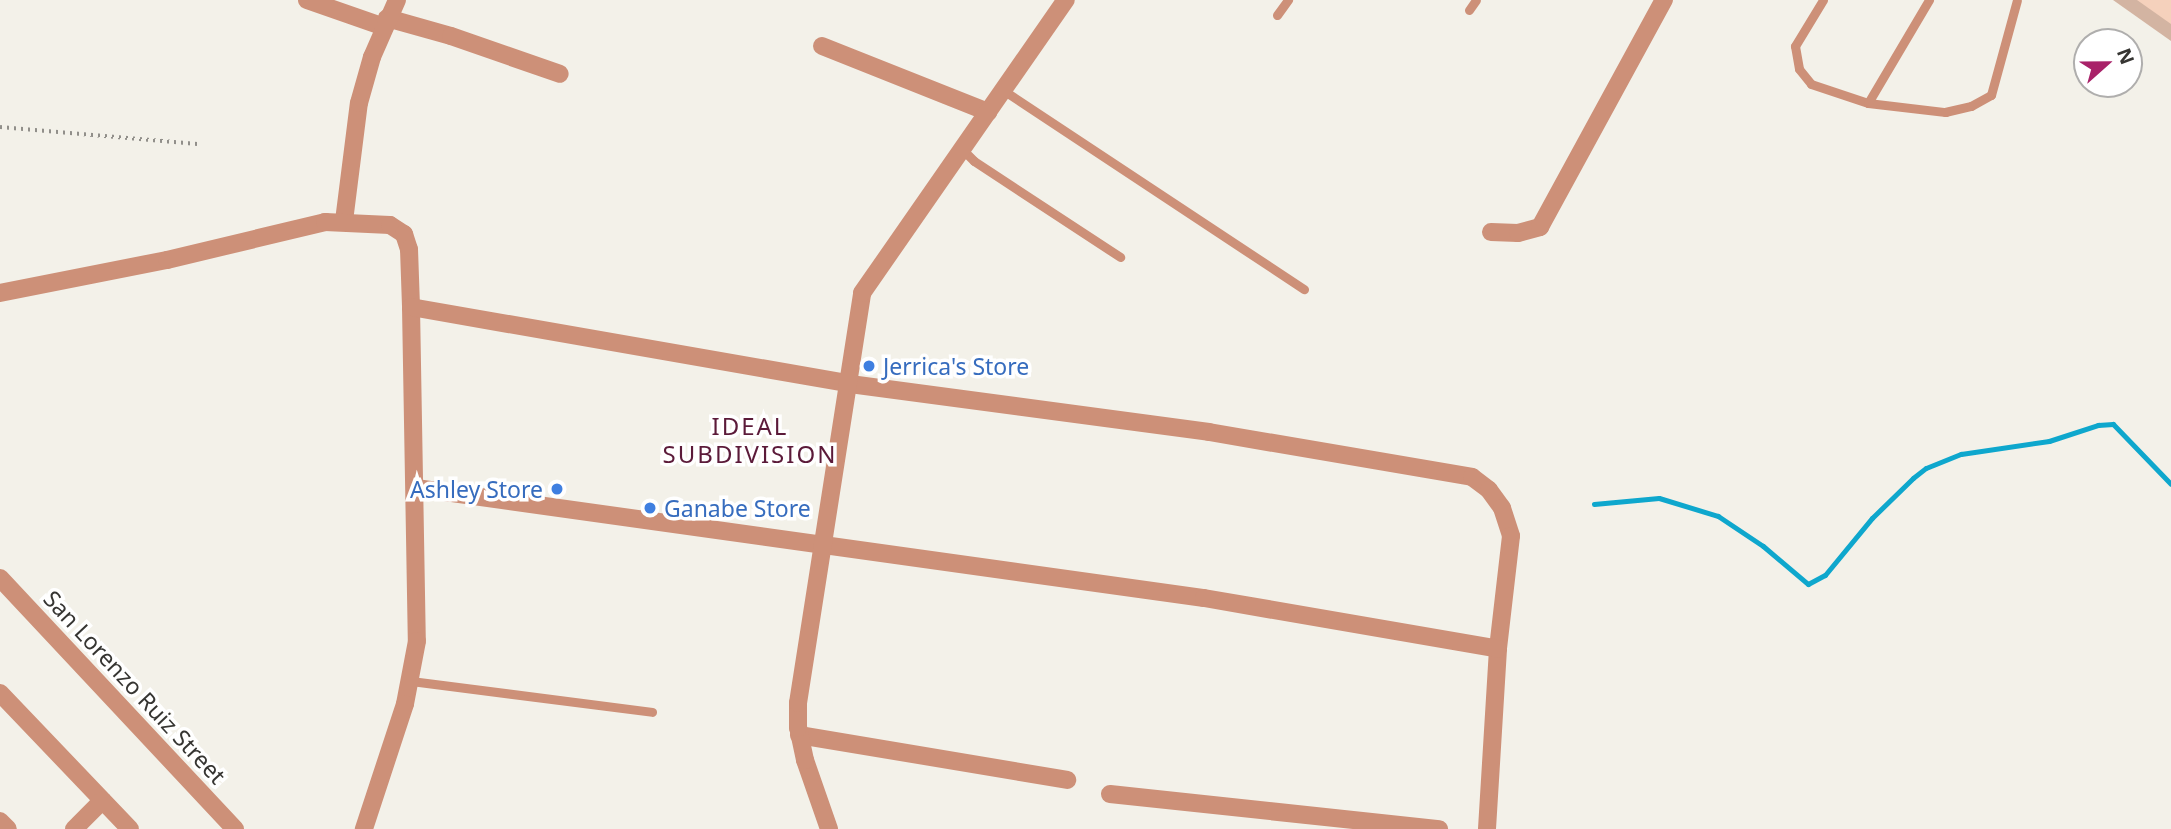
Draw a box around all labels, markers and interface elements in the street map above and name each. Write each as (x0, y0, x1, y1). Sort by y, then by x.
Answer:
north arrow (2073, 28, 2143, 98)
text: N (2111, 44, 2141, 68)
place label: Jerrica's Store (883, 352, 1029, 380)
marker: Jerrica's Store (861, 358, 877, 374)
district label: IDEAL SUBDIVISION (664, 412, 836, 468)
place label: Ashley Store (410, 475, 543, 503)
marker: Ashley Store (549, 481, 565, 497)
place label: Ganabe Store (664, 494, 811, 522)
marker: Ganabe Store (642, 500, 658, 516)
street label: San Lorenzo Ruiz Street (38, 585, 232, 789)

